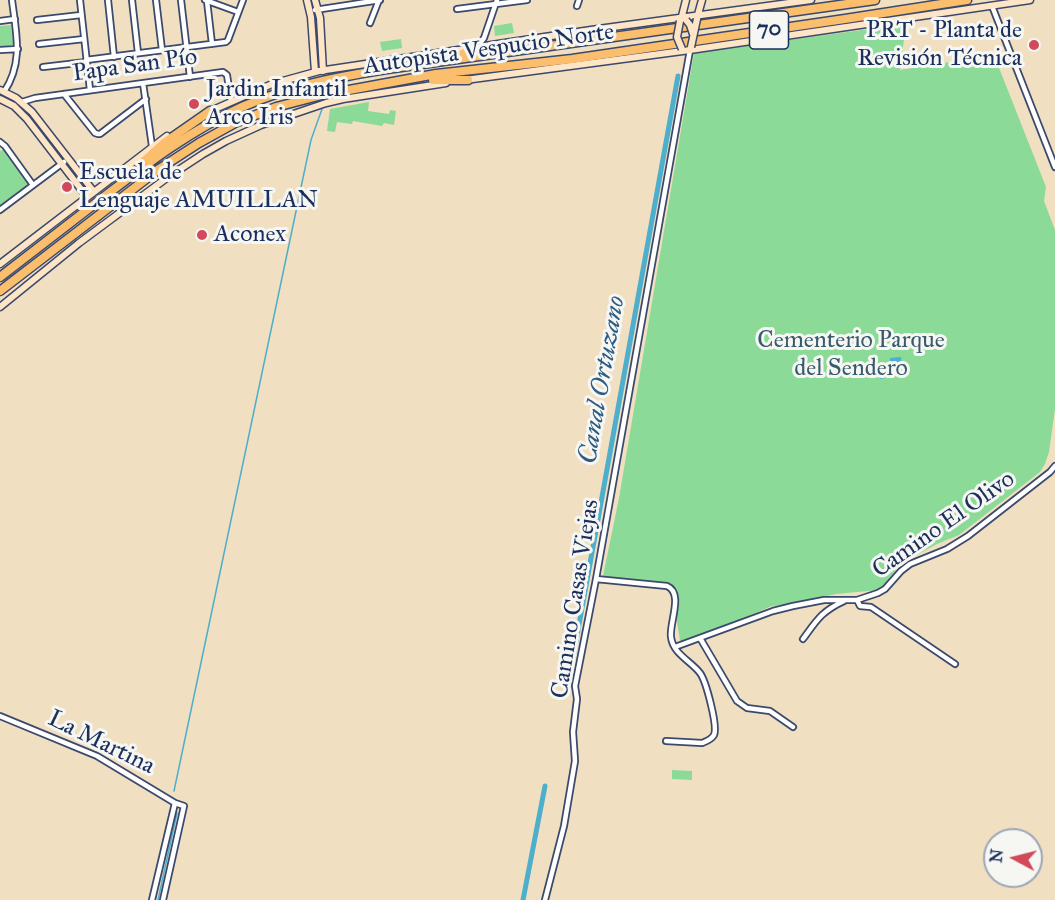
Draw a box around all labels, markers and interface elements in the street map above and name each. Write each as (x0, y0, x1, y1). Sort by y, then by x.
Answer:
road number: 70 (750, 11, 788, 49)
place label: PRT - Planta de Revisión Técnica (857, 17, 1022, 73)
street label: Autopista Vespucio Norte (362, 18, 616, 82)
marker: PRT - Planta de Revisión Técnica (1027, 38, 1041, 52)
street label: Papa San Pío (71, 43, 199, 89)
place label: Jardin Infantil Arco Iris (206, 76, 347, 132)
marker: Jardin Infantil Arco Iris (187, 97, 201, 111)
place label: Escuela de Lenguaje AMUILLAN (79, 159, 318, 215)
marker: Escuela de Lenguaje AMUILLAN (60, 180, 74, 194)
place label: Aconex (214, 221, 286, 249)
marker: Aconex (195, 228, 209, 242)
water label: Canal Ortuzano (573, 294, 633, 466)
park label: Cementerio Parque del Sendero (757, 327, 945, 383)
street label: Camino El Olivo (867, 465, 1021, 585)
street label: Camino Casas Viejas (546, 498, 606, 700)
street label: La Martina (43, 705, 159, 781)
north arrow (983, 828, 1043, 888)
text: N (986, 848, 1007, 864)

